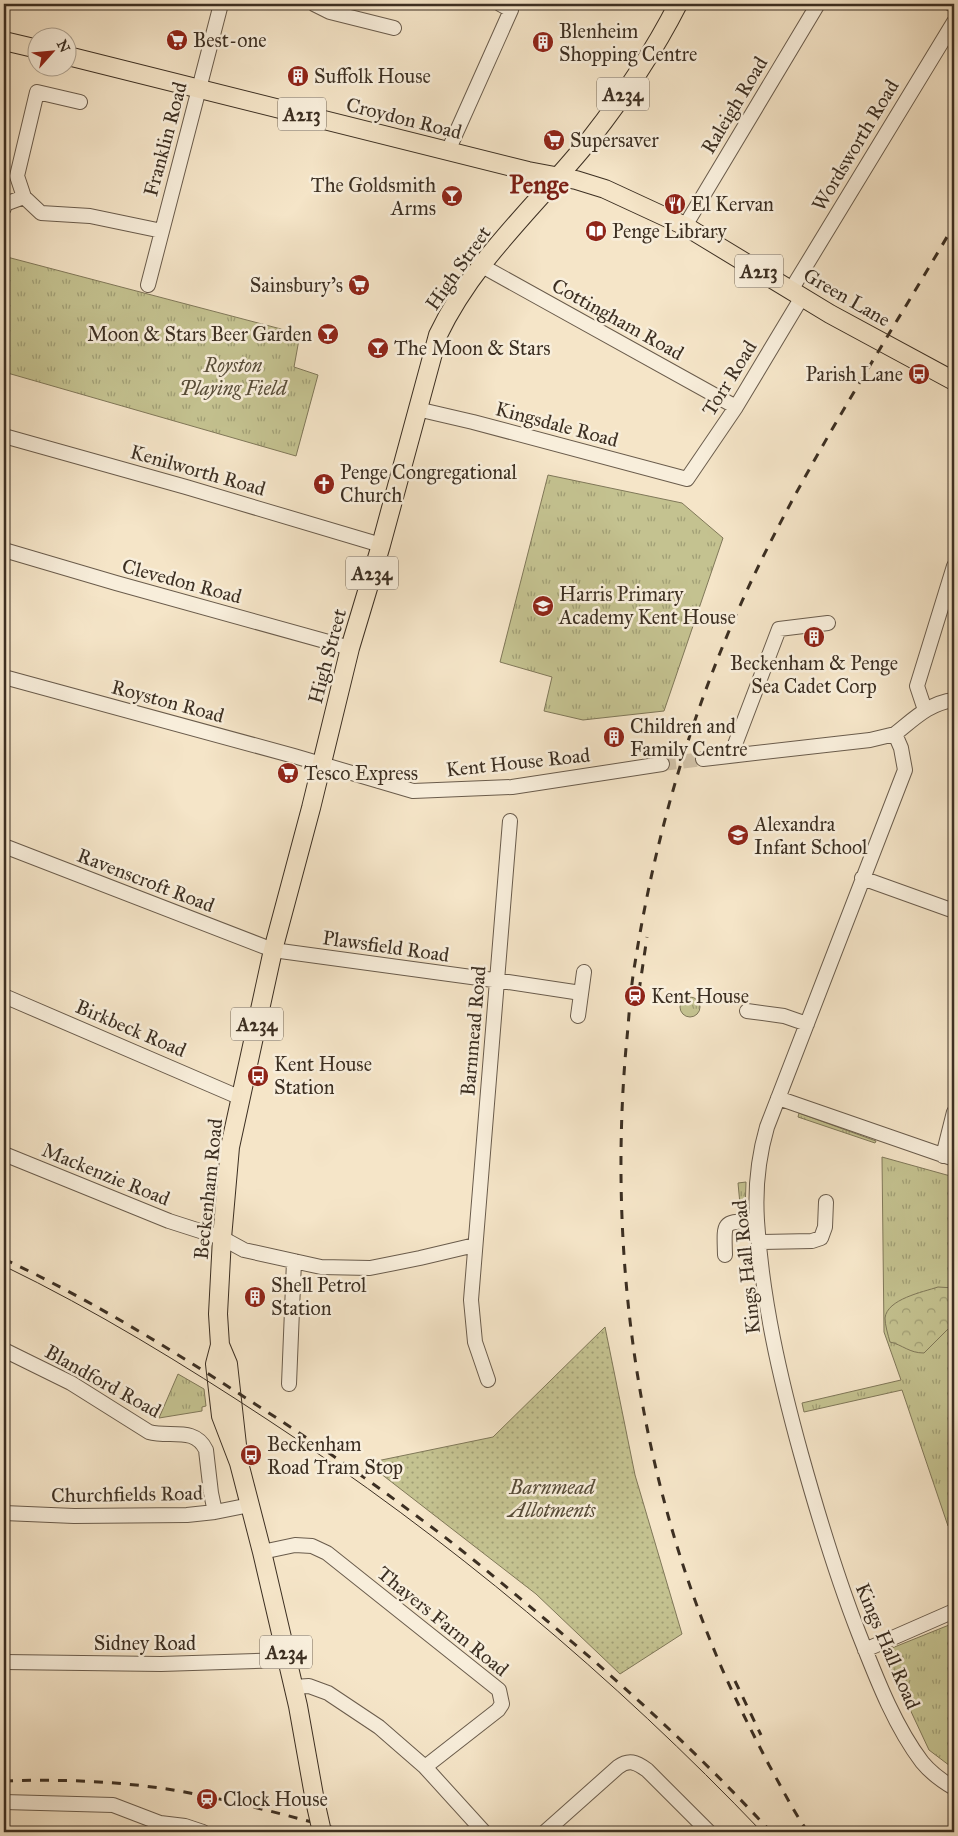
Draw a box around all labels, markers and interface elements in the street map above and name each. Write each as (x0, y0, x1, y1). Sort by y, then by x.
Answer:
place label: Blenheim Shopping Centre (559, 19, 697, 67)
north arrow (28, 28, 78, 78)
supermarket icon: Best-one (165, 28, 189, 52)
place label: Best-one (193, 28, 267, 52)
building icon: Blenheim Shopping Centre (531, 30, 555, 54)
text: N (53, 37, 73, 56)
street label: Raleigh Road (696, 52, 773, 158)
building icon: Suffolk House (286, 64, 310, 88)
place label: Suffolk House (314, 64, 431, 88)
street label: Wordsworth Road (806, 75, 904, 215)
road number: A234 (597, 78, 649, 110)
street label: Franklin Road (138, 79, 192, 199)
street label: Croydon Road (344, 92, 464, 144)
road number: A213 (278, 98, 326, 130)
supermarket icon: Supersaver (542, 128, 566, 152)
place label: Supersaver (570, 128, 659, 152)
district label: Penge (509, 169, 569, 201)
place label: The Goldsmith Arms (311, 173, 436, 220)
bar icon: The Goldsmith Arms (440, 184, 464, 208)
restaurant icon: El Kervan (663, 192, 687, 216)
place label: El Kervan (691, 192, 774, 216)
library icon: Penge Library (584, 219, 608, 243)
place label: Penge Library (612, 219, 727, 244)
street label: High Street (420, 221, 497, 315)
road number: A213 (735, 255, 783, 288)
street label: Green Lane (799, 263, 895, 331)
place label: Sainsbury's (250, 273, 343, 297)
supermarket icon: Sainsbury's (347, 273, 371, 297)
street label: Cottingham Road (547, 273, 688, 366)
place label: Moon & Stars Beer Garden (87, 322, 312, 346)
bar icon: Moon & Stars Beer Garden (316, 322, 340, 346)
bar icon: The Moon & Stars (366, 336, 390, 360)
place label: The Moon & Stars (394, 336, 550, 360)
street label: Torr Road (697, 336, 761, 420)
park label: Royston Playing Field (179, 353, 288, 400)
place label: Parish Lane (805, 362, 903, 386)
bus stop icon: Parish Lane (907, 362, 931, 386)
street label: Kingsdale Road (493, 396, 621, 453)
street label: Kenilworth Road (128, 439, 268, 501)
place label: Penge Congregational Church (340, 460, 518, 507)
church icon: Penge Congregational Church (312, 472, 336, 496)
street label: Clevedon Road (120, 554, 244, 608)
road number: A234 (346, 556, 398, 590)
place label: Harris Primary Academy Kent House (558, 582, 736, 629)
school or university icon: Harris Primary Academy Kent House (531, 594, 555, 618)
street label: High Street (303, 606, 352, 706)
building icon: Beckenham & Penge Sea Cadet Corp (802, 625, 826, 649)
place label: Beckenham & Penge Sea Cadet Corp (730, 651, 898, 698)
street label: Royston Road (109, 674, 227, 728)
place label: Children and Family Centre (630, 714, 748, 761)
building icon: Children and Family Centre (602, 725, 626, 749)
street label: Kent House Road (445, 742, 591, 782)
supermarket icon: Tesco Express (276, 761, 300, 785)
place label: Tesco Express (304, 761, 418, 785)
place label: Alexandra Infant School (753, 812, 868, 859)
school or university icon: Alexandra Infant School (726, 823, 750, 847)
street label: Ravenscroft Road (74, 843, 218, 917)
street label: Plawsfield Road (321, 925, 451, 967)
street label: Barnmead Road (455, 965, 491, 1097)
station icon: Kent House (623, 984, 647, 1008)
place label: Kent House (651, 984, 749, 1008)
street label: Birkbeck Road (72, 994, 190, 1062)
road number: A234 (231, 1008, 283, 1040)
place label: Kent House Station (274, 1052, 372, 1099)
bus stop icon: Kent House Station (246, 1064, 270, 1088)
street label: Beckenham Road (189, 1117, 227, 1261)
street label: Mackenzie Road (39, 1137, 173, 1211)
street label: Kings Hall Road (727, 1199, 766, 1335)
place label: Shell Petrol Station (271, 1273, 367, 1320)
building icon: Shell Petrol Station (243, 1285, 267, 1309)
street label: Blandford Road (41, 1339, 165, 1423)
place label: Beckenham Road Tram Stop (267, 1432, 403, 1479)
bus stop icon: Beckenham Road Tram Stop (239, 1443, 263, 1467)
park label: Barnmead Allotments (506, 1475, 597, 1522)
street label: Churchfields Road (51, 1481, 203, 1507)
street label: Thayers Farm Road (373, 1561, 513, 1681)
street label: Kings Hall Road (850, 1579, 925, 1713)
street label: Sidney Road (94, 1631, 196, 1655)
road number: A234 (260, 1635, 312, 1668)
station icon: Clock House (195, 1787, 219, 1811)
place label: Clock House (223, 1787, 328, 1811)

